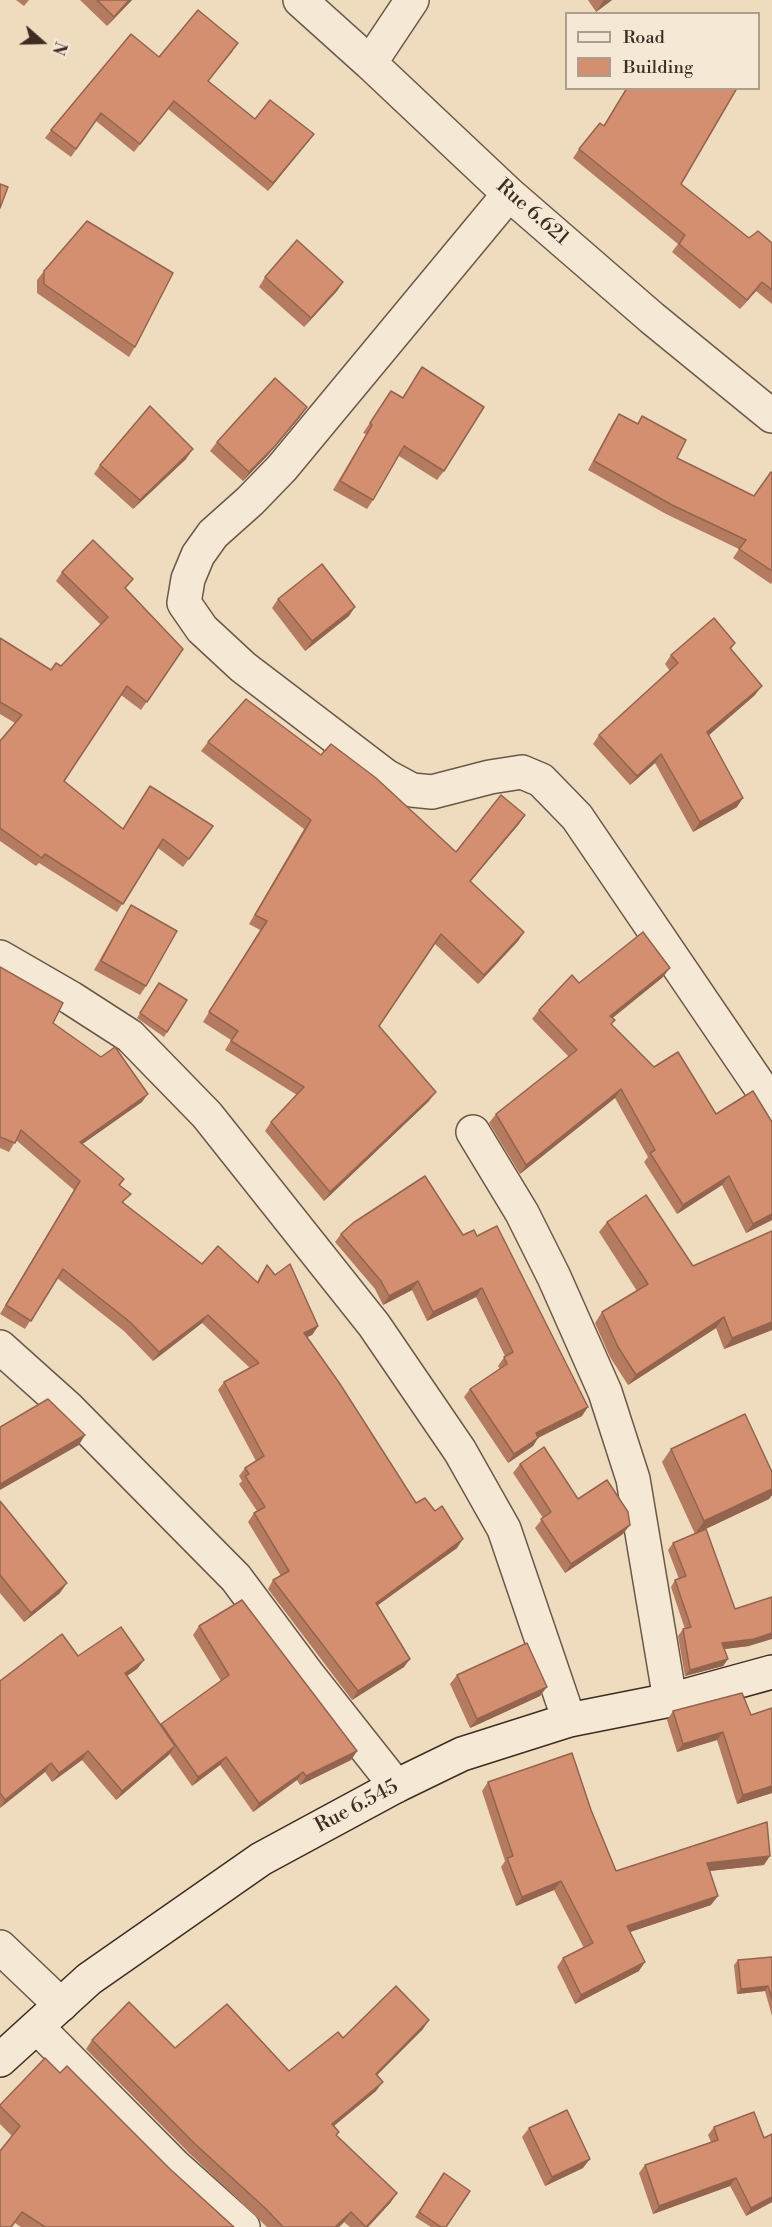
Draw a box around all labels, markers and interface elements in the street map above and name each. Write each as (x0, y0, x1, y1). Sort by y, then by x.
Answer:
north arrow (12, 12, 72, 72)
legend (565, 12, 760, 90)
text: Road (623, 26, 665, 49)
text: N (47, 39, 70, 58)
text: Building (623, 56, 693, 79)
street label: Rue 6.621 (491, 175, 573, 251)
street label: Rue 6.545 (311, 1775, 403, 1839)

